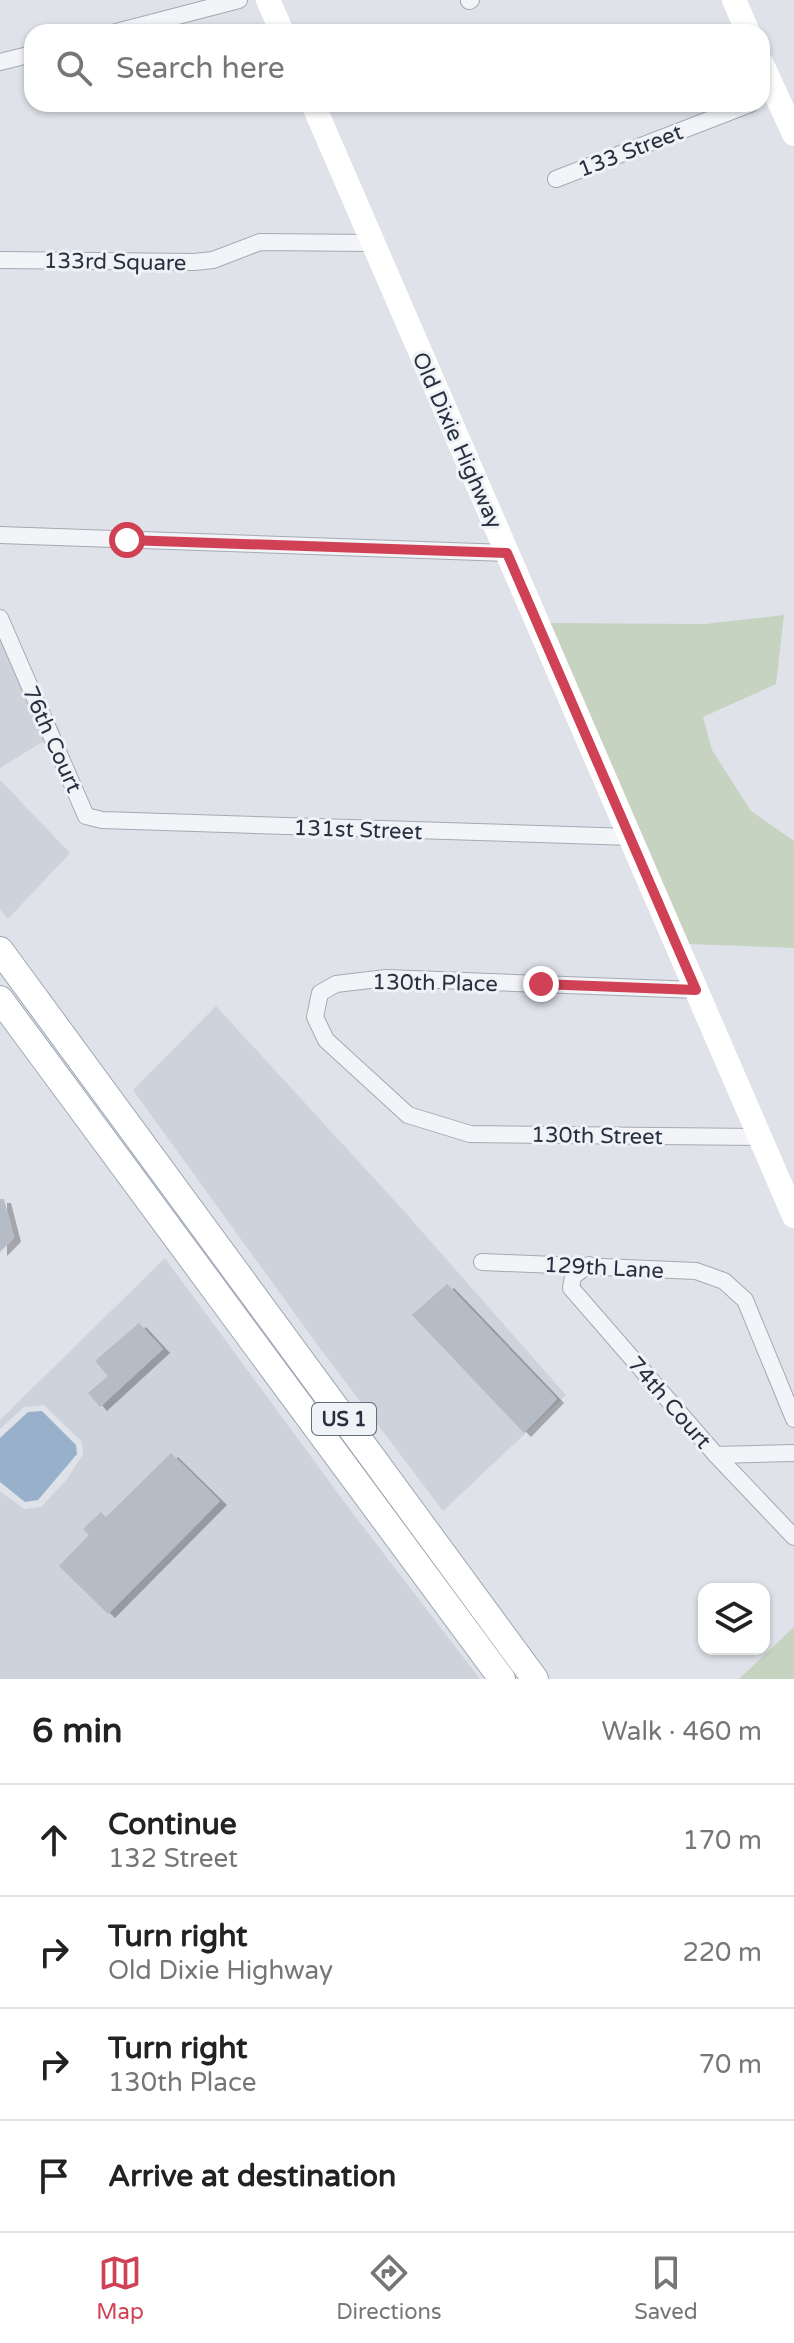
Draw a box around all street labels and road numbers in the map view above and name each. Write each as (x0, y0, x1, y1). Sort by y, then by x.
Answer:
street label: 133 Street (574, 119, 686, 183)
street label: 133rd Square (43, 248, 187, 276)
street label: Old Dixie Highway (407, 348, 508, 533)
street label: 76th Court (17, 682, 87, 797)
street label: 131st Street (293, 815, 423, 845)
street label: 130th Place (372, 969, 498, 997)
street label: 130th Street (531, 1122, 663, 1150)
street label: 129th Lane (543, 1252, 664, 1284)
street label: 74th Court (622, 1351, 716, 1454)
road number: US 1 (312, 1403, 376, 1435)

